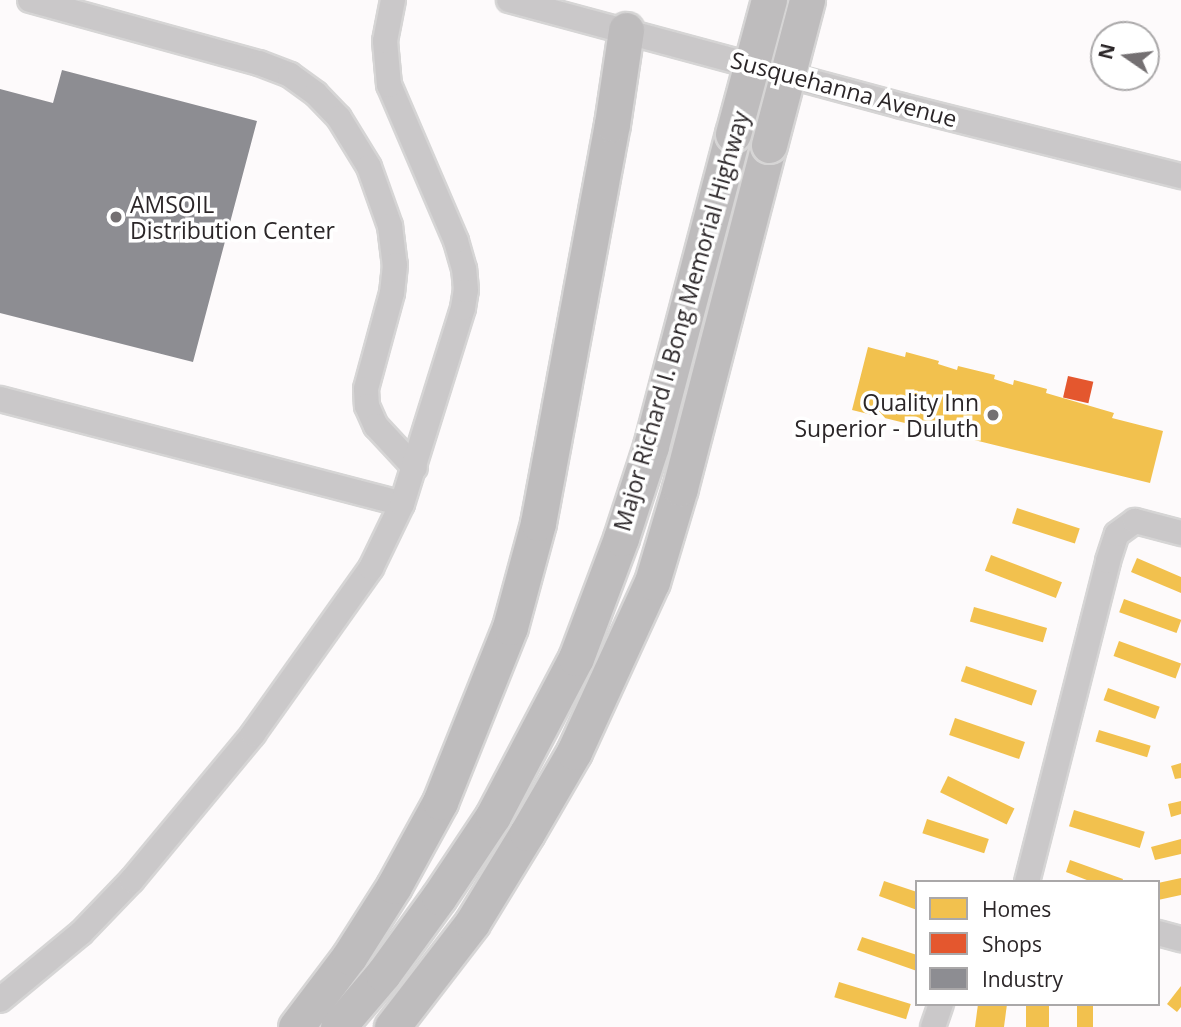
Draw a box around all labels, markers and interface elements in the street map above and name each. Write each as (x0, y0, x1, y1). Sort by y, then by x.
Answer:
north arrow (1090, 21, 1160, 91)
text: N (1092, 41, 1121, 62)
street label: Susquehanna Avenue (728, 46, 960, 132)
street label: Major Richard I. Bong Memorial Highway (608, 108, 754, 534)
place label: AMSOIL Distribution Center (130, 190, 335, 244)
marker: AMSOIL Distribution Center (108, 209, 124, 225)
place label: Quality Inn Superior - Duluth (794, 388, 979, 442)
marker: Quality Inn Superior - Duluth (985, 407, 1001, 423)
legend (915, 880, 1160, 1006)
text: Homes (982, 895, 1051, 923)
text: Shops (982, 930, 1042, 958)
text: Industry (982, 965, 1063, 993)

